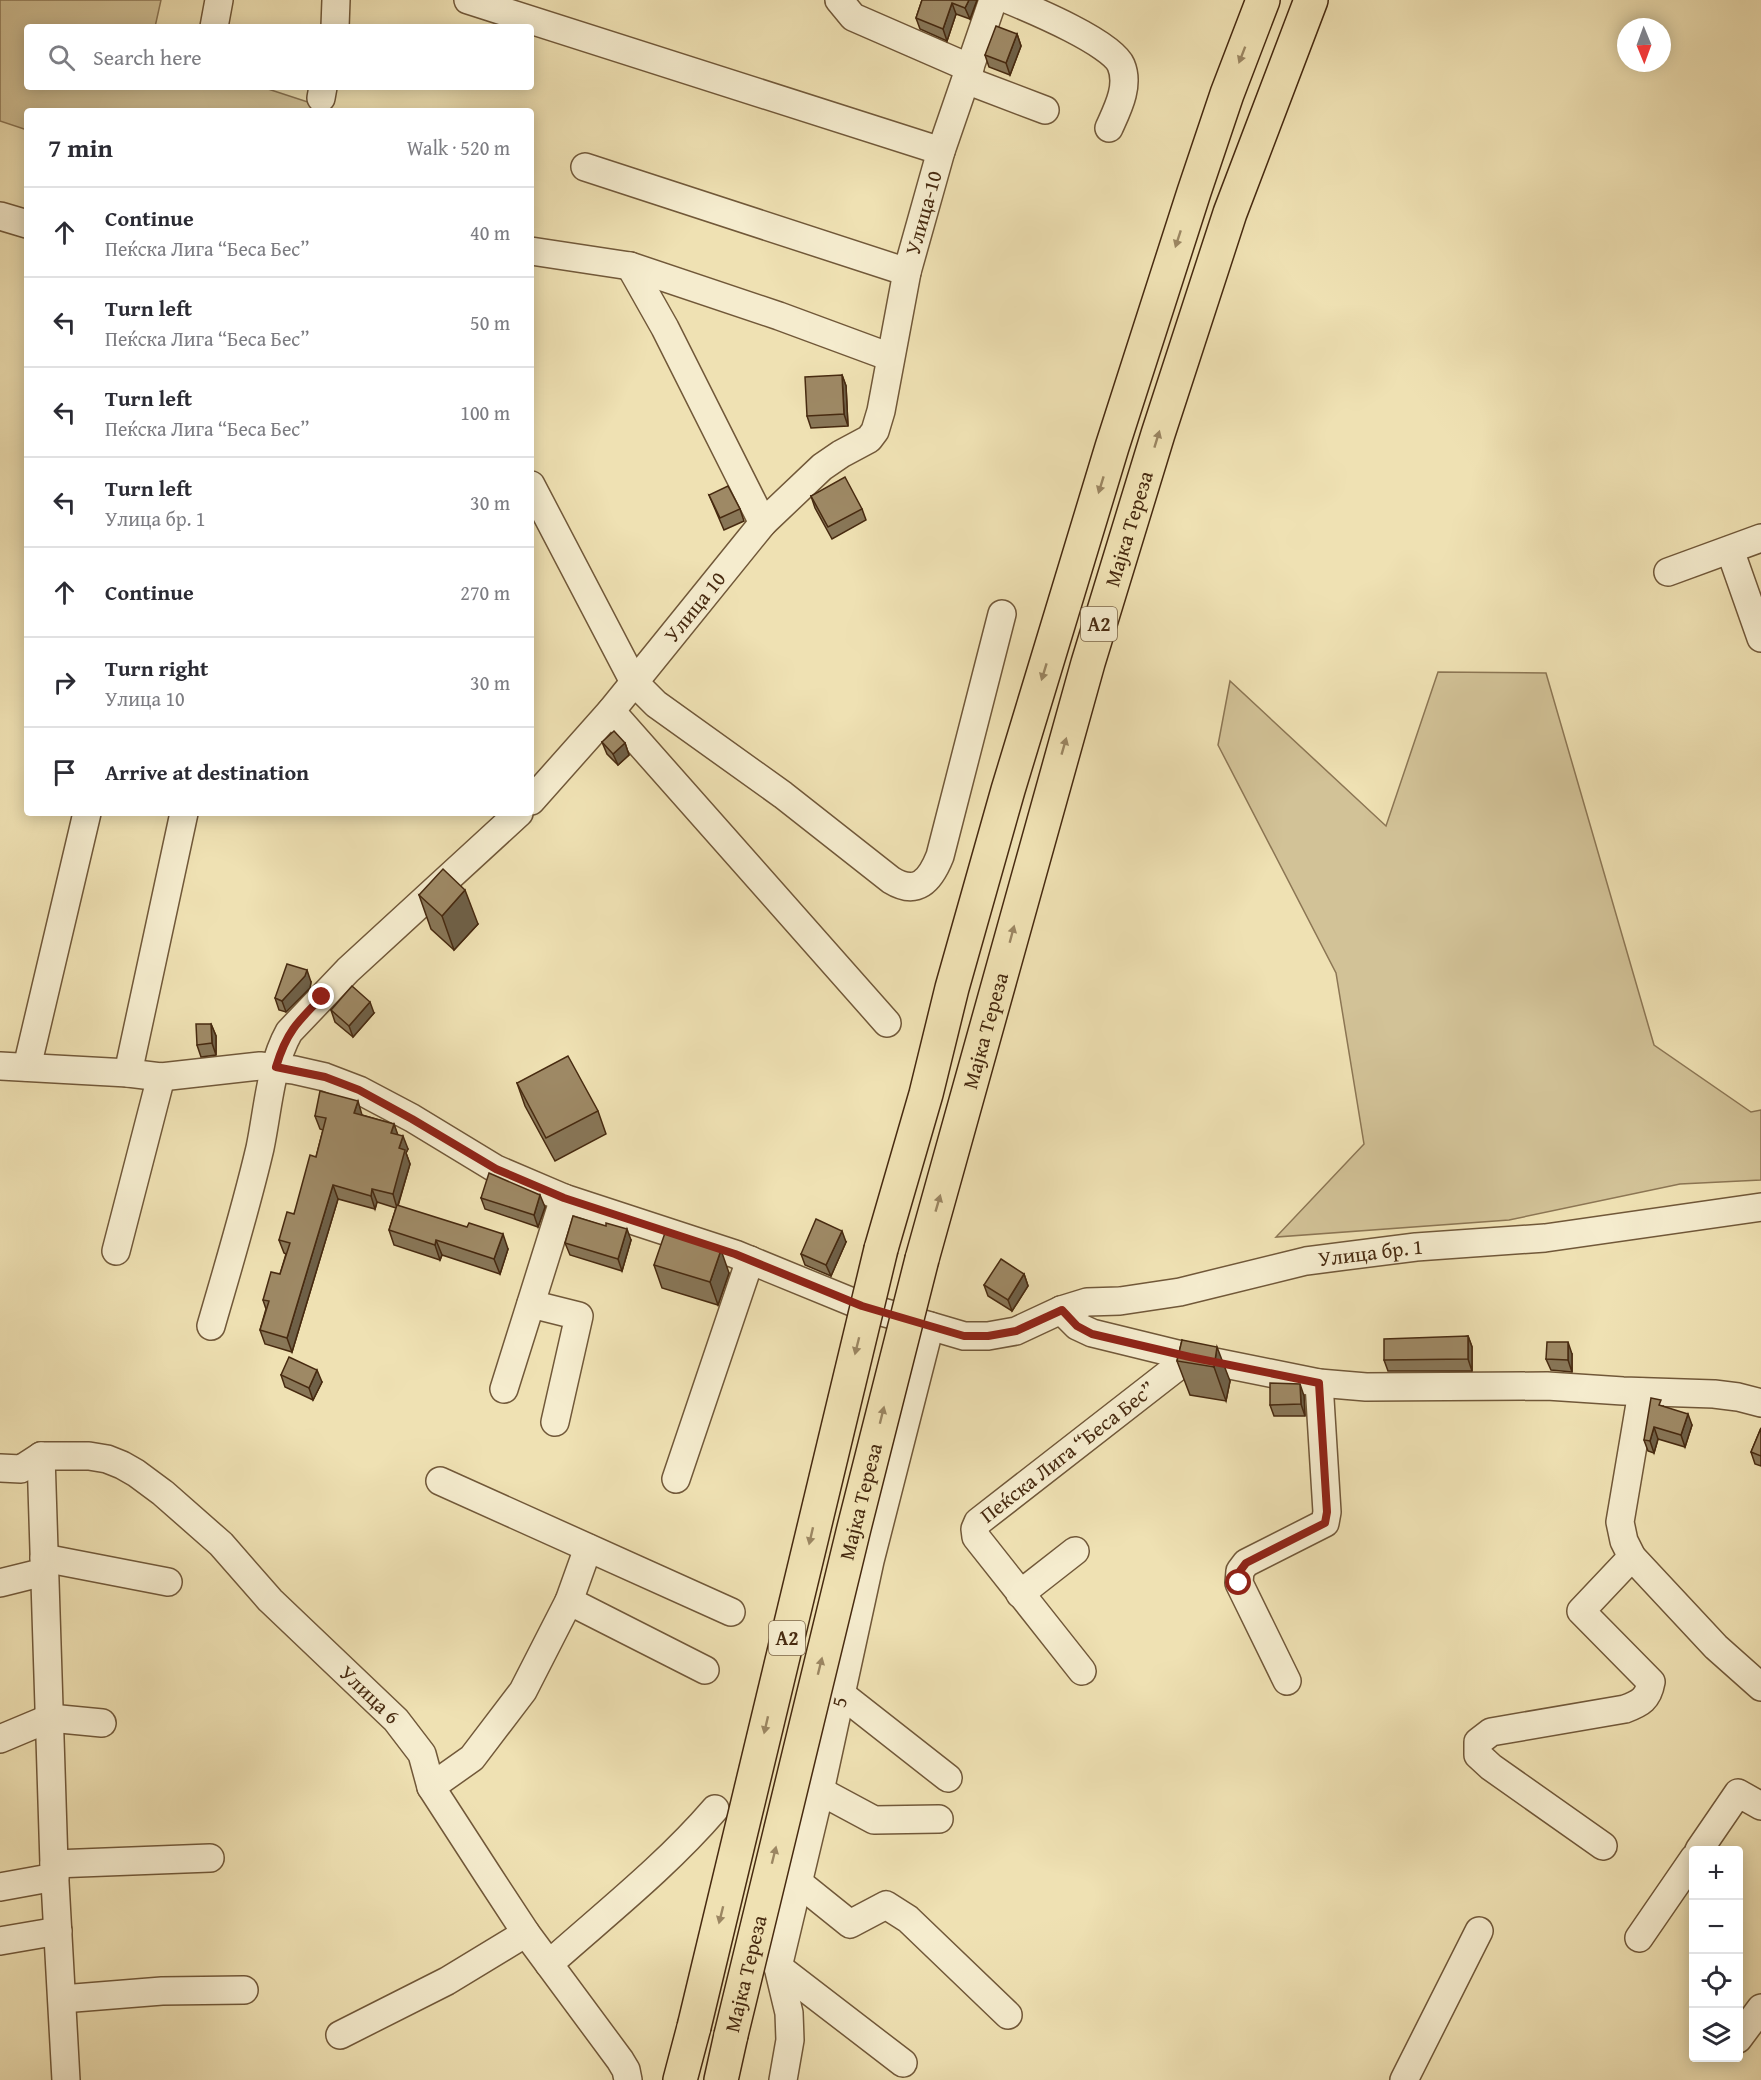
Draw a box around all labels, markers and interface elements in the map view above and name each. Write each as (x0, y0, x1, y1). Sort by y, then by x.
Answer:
north arrow (1617, 18, 1671, 72)
search box (24, 24, 534, 90)
icon: search (45, 41, 78, 74)
text: Search here (93, 41, 202, 73)
one-way arrow (1236, 46, 1246, 64)
text: 7 min (48, 128, 113, 167)
text: Walk · 520 m (407, 133, 510, 162)
street label: Улица-10 (897, 167, 950, 258)
text: Continue (105, 202, 194, 234)
icon: ahead (48, 216, 81, 249)
text: 40 m (470, 218, 510, 247)
one-way arrow (1173, 230, 1183, 248)
text: Пеќска Лига “Беса Бес” (105, 234, 309, 263)
text: Turn left (105, 292, 192, 324)
icon: left (48, 306, 81, 339)
text: 50 m (470, 308, 510, 337)
text: Пеќска Лига “Беса Бес” (105, 324, 309, 353)
text: Turn left (105, 382, 192, 414)
icon: left (48, 396, 81, 429)
text: 100 m (460, 398, 510, 427)
text: Пеќска Лига “Беса Бес” (105, 414, 309, 443)
one-way arrow (1152, 430, 1162, 448)
street label: Мајка Тереза (1096, 467, 1161, 590)
text: Turn left (105, 472, 192, 504)
one-way arrow (1096, 476, 1105, 494)
icon: left (48, 486, 81, 519)
text: 30 m (470, 488, 510, 517)
text: Улица бр. 1 (105, 504, 205, 533)
street label: Улица 10 (656, 565, 733, 649)
icon: ahead (48, 576, 81, 609)
text: Continue (105, 576, 194, 608)
text: 270 m (460, 578, 510, 607)
road number: A2 (1081, 607, 1117, 641)
text: Turn right (105, 652, 208, 684)
one-way arrow (1039, 663, 1048, 681)
icon: right (48, 666, 81, 699)
text: 30 m (470, 668, 510, 697)
text: Улица 10 (105, 684, 185, 713)
one-way arrow (1060, 737, 1069, 755)
icon: arrive (48, 756, 81, 789)
text: Arrive at destination (105, 756, 309, 788)
one-way arrow (1008, 925, 1017, 943)
street label: Мајка Тереза (954, 969, 1016, 1092)
route end (308, 983, 334, 1009)
one-way arrow (934, 1194, 943, 1212)
street label: Улица бр. 1 (1316, 1231, 1424, 1274)
one-way arrow (852, 1337, 862, 1355)
street label: Пеќска Лига “Беса Бес” (973, 1374, 1161, 1530)
one-way arrow (878, 1406, 888, 1425)
street label: Мајка Тереза (831, 1440, 890, 1563)
one-way arrow (806, 1527, 816, 1545)
route start (1225, 1569, 1251, 1595)
road number: A2 (769, 1621, 805, 1655)
one-way arrow (816, 1657, 826, 1675)
street label: Улица 6 (332, 1658, 407, 1731)
street label: 5 (823, 1694, 855, 1710)
one-way arrow (761, 1716, 771, 1735)
one-way arrow (770, 1846, 780, 1865)
map controls (1689, 1846, 1743, 2062)
button: + (1689, 1846, 1743, 1900)
button: − (1689, 1900, 1743, 1954)
one-way arrow (715, 1906, 725, 1924)
street label: Мајка Тереза (716, 1912, 775, 2035)
button: locate (1689, 1954, 1743, 2008)
button: layers (1689, 2008, 1743, 2062)

